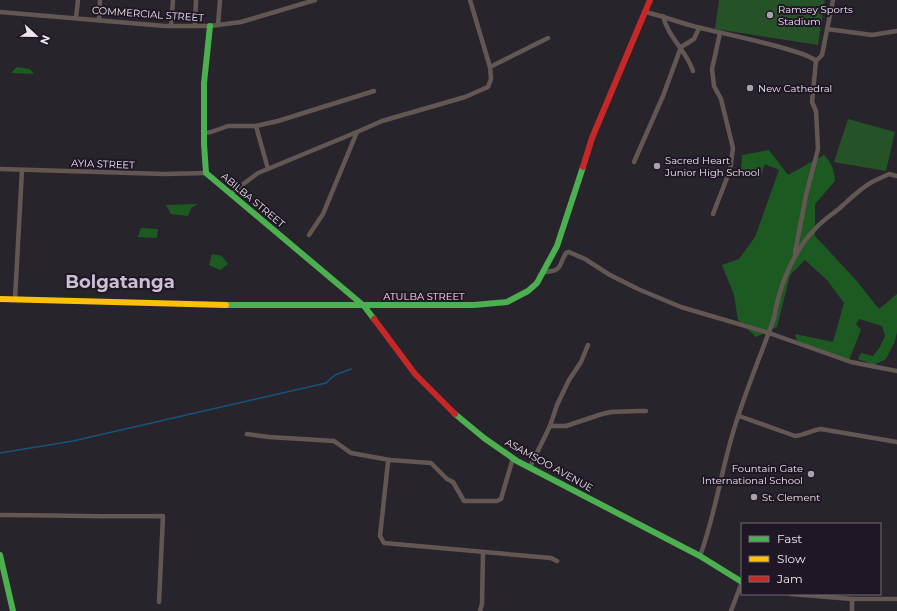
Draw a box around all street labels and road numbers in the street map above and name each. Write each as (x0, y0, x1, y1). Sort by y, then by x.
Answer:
street label: COMMERCIAL STREET (92, 4, 205, 24)
street label: AYIA STREET (71, 156, 135, 172)
street label: ABILBA STREET (219, 170, 288, 231)
street label: ATULBA STREET (383, 290, 465, 303)
street label: ASAMSOO AVENUE (503, 435, 596, 495)

